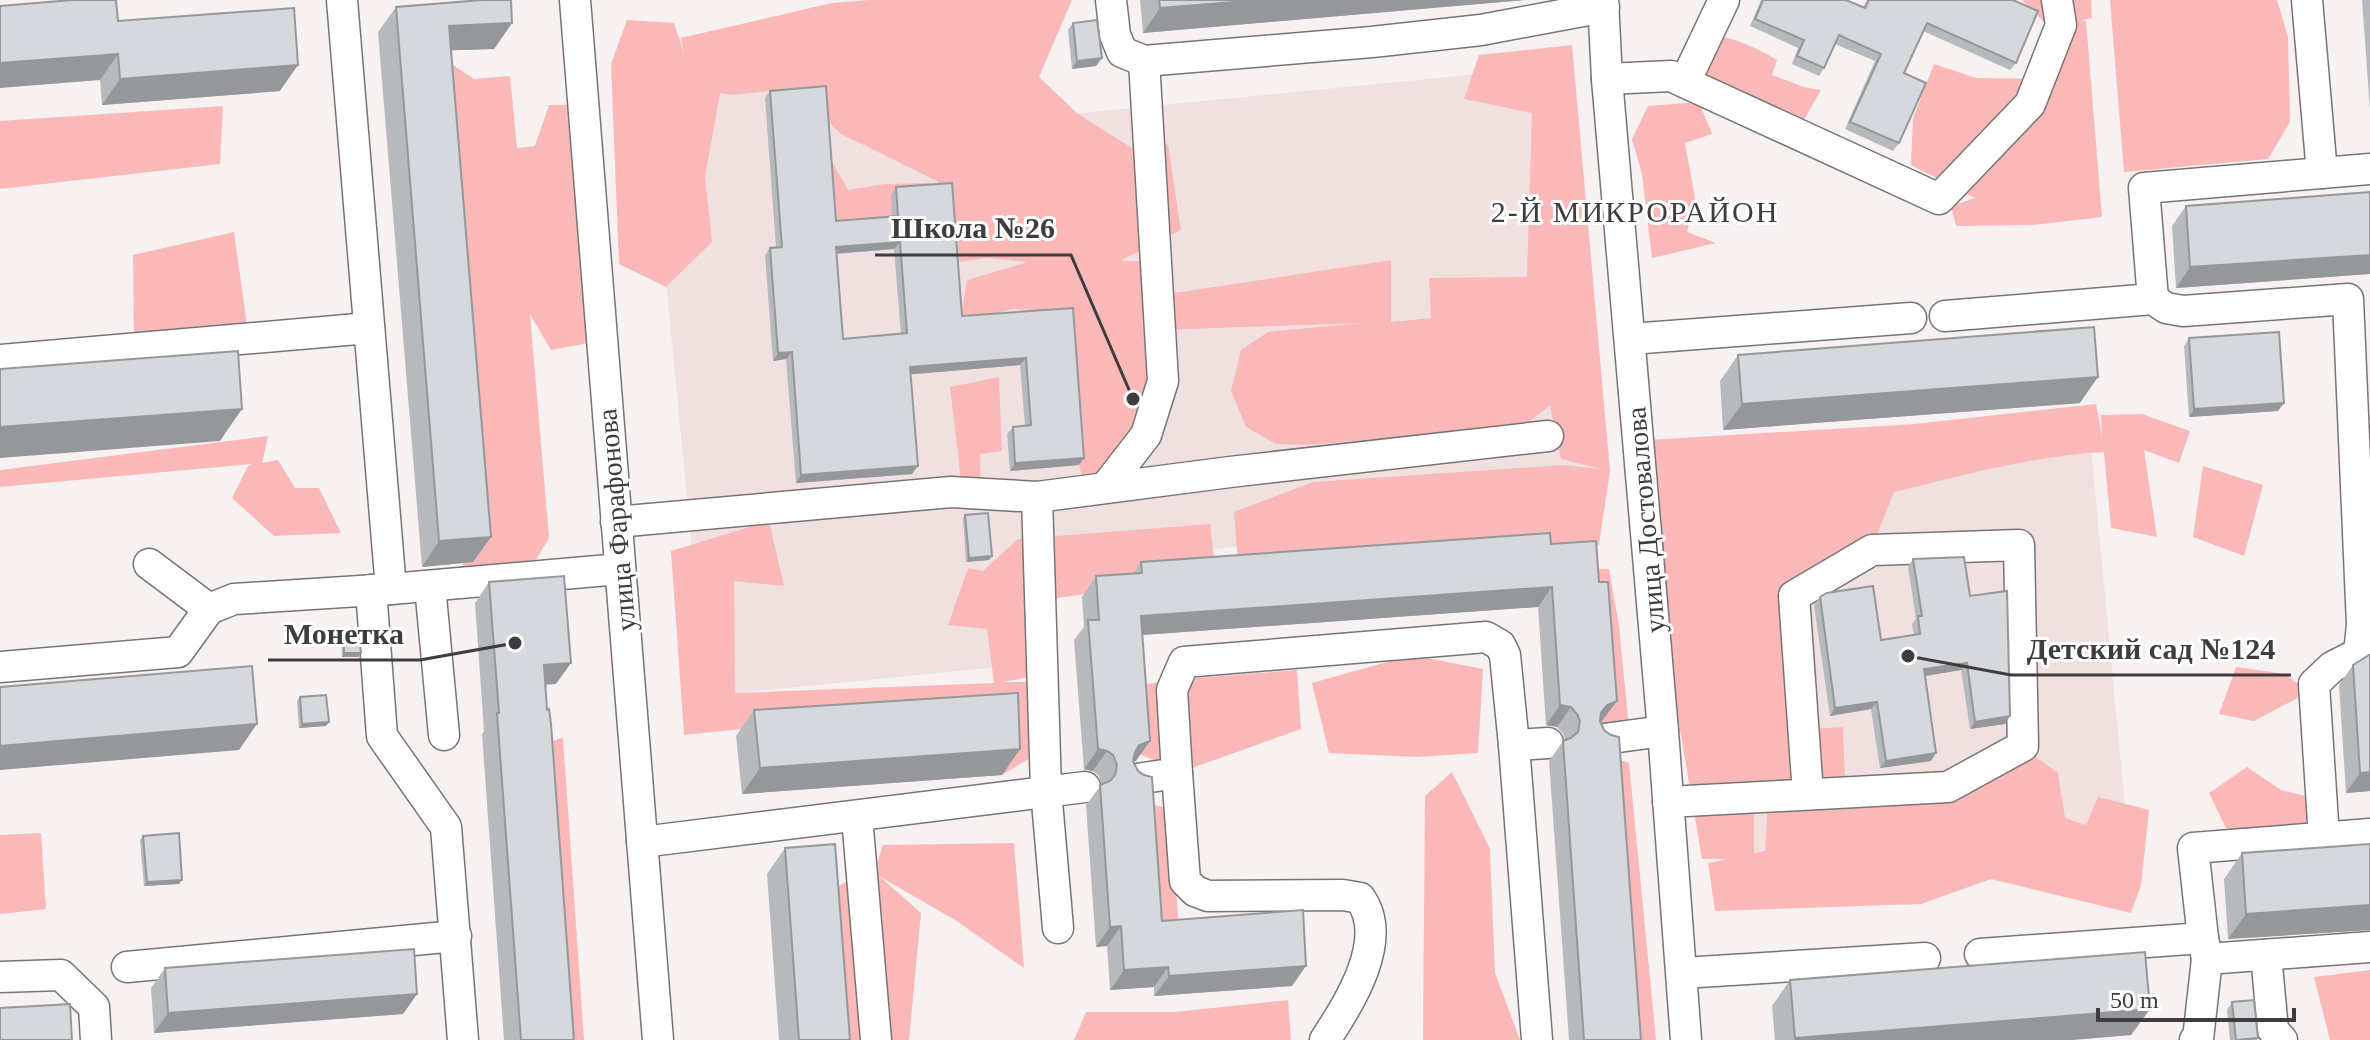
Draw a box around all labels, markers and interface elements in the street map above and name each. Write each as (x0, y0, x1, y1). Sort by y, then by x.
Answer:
district label: 2-Й МИКРОРАЙОН (1491, 195, 1779, 228)
callout: Школа №26 (875, 201, 1071, 255)
text: Школа №26 (891, 211, 1055, 244)
street label: улица Достовалова (1620, 405, 1671, 634)
street label: улица Фарафонова (591, 407, 642, 633)
callout: Монетка (268, 606, 420, 660)
text: Монетка (284, 617, 404, 650)
callout: Детский сад №124 (2011, 621, 2291, 675)
text: Детский сад №124 (2027, 632, 2275, 665)
scale bar (2098, 972, 2294, 1022)
text: 50 m (2110, 987, 2159, 1013)

